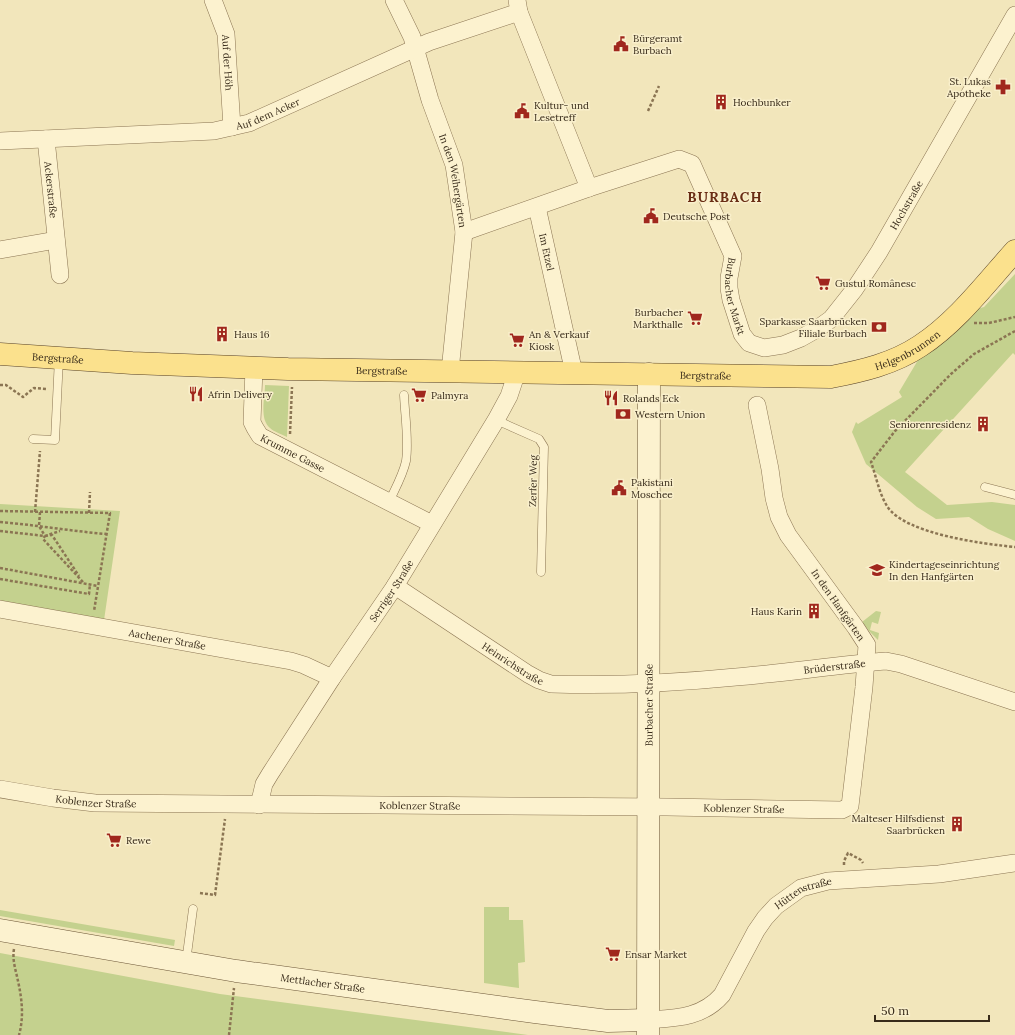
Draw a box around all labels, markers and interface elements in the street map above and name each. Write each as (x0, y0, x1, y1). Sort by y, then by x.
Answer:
place label: Bürgeramt Burbach (633, 32, 683, 57)
street label: Auf der Höh (219, 33, 236, 91)
public building icon: Bürgeramt Burbach (612, 35, 630, 53)
place label: St. Lukas Apotheke (946, 75, 992, 100)
pharmacy icon: St. Lukas Apotheke (994, 78, 1012, 96)
building icon: Hochbunker (712, 93, 730, 111)
street label: Auf dem Acker (234, 94, 302, 132)
place label: Hochbunker (733, 96, 791, 109)
place label: Kultur- und Lesetreff (534, 99, 589, 124)
public building icon: Kultur- und Lesetreff (513, 102, 531, 120)
street label: In den Weihergärten (436, 132, 470, 228)
street label: Ackerstraße (42, 160, 61, 219)
street label: Hochstraße (887, 177, 926, 232)
district label: BURBACH (687, 188, 763, 206)
public building icon: Deutsche Post (642, 207, 660, 225)
place label: Deutsche Post (663, 210, 730, 223)
street label: Im Etzel (537, 232, 558, 272)
street label: Burbacher Markt (722, 257, 748, 337)
supermarket icon: Gustul Românesc (814, 274, 832, 292)
place label: Gustul Românesc (835, 277, 916, 290)
place label: Burbacher Markthalle (633, 306, 684, 331)
supermarket icon: Burbacher Markthalle (686, 309, 704, 327)
place label: Sparkasse Saarbrücken Filiale Burbach (760, 315, 867, 340)
bank icon: Sparkasse Saarbrücken Filiale Burbach (870, 318, 888, 336)
building icon: Haus 16 (213, 325, 231, 343)
street label: Helgenbrunnen (873, 327, 943, 373)
place label: Haus 16 (234, 328, 270, 341)
place label: An & Verkauf Kiosk (528, 328, 590, 353)
supermarket icon: An & Verkauf Kiosk (508, 331, 526, 349)
street label: Bergstraße (32, 350, 85, 366)
street label: Bergstraße (356, 363, 408, 377)
street label: Bergstraße (680, 368, 732, 382)
restaurant icon: Afrin Delivery (187, 385, 205, 403)
supermarket icon: Palmyra (410, 386, 428, 404)
place label: Afrin Delivery (207, 388, 273, 401)
place label: Palmyra (431, 389, 468, 402)
restaurant icon: Rolands Eck (602, 389, 620, 407)
place label: Rolands Eck (623, 392, 680, 405)
bank icon: Western Union (614, 405, 632, 423)
place label: Western Union (635, 408, 705, 421)
building icon: Seniorenresidenz (974, 415, 992, 433)
place label: Seniorenresidenz (890, 418, 971, 431)
street label: Krumme Gasse (258, 431, 328, 475)
street label: Zerfer Weg (526, 454, 540, 507)
place label: Pakistani Moschee (631, 476, 673, 501)
public building icon: Pakistani Moschee (610, 479, 628, 497)
street label: Serriger Straße (366, 557, 416, 624)
place label: Kindertageseinrichtung In den Hanfgärten (889, 558, 1000, 583)
school or university icon: Kindertageseinrichtung In den Hanfgärten (868, 561, 886, 579)
street label: In den Hanfgärten (808, 567, 868, 643)
building icon: Haus Karin (805, 602, 823, 620)
place label: Haus Karin (751, 605, 802, 618)
street label: Aachener Straße (127, 625, 208, 652)
street label: Heinrichstraße (480, 639, 546, 688)
street label: Brüderstraße (803, 656, 867, 676)
street label: Burbacher Straße (642, 663, 655, 746)
street label: Koblenzer Straße (55, 792, 137, 810)
street label: Koblenzer Straße (379, 798, 461, 812)
street label: Koblenzer Straße (703, 801, 785, 816)
place label: Malteser Hilfsdienst Saarbrücken (852, 812, 945, 837)
building icon: Malteser Hilfsdienst Saarbrücken (948, 815, 966, 833)
supermarket icon: Rewe (105, 831, 123, 849)
place label: Rewe (126, 834, 151, 847)
street label: Hüttenstraße (772, 874, 833, 912)
supermarket icon: Ensar Market (604, 945, 622, 963)
place label: Ensar Market (625, 948, 687, 961)
street label: Mettlacher Straße (280, 971, 366, 995)
scale bar (875, 997, 989, 1023)
text: 50 m (881, 1003, 909, 1018)

